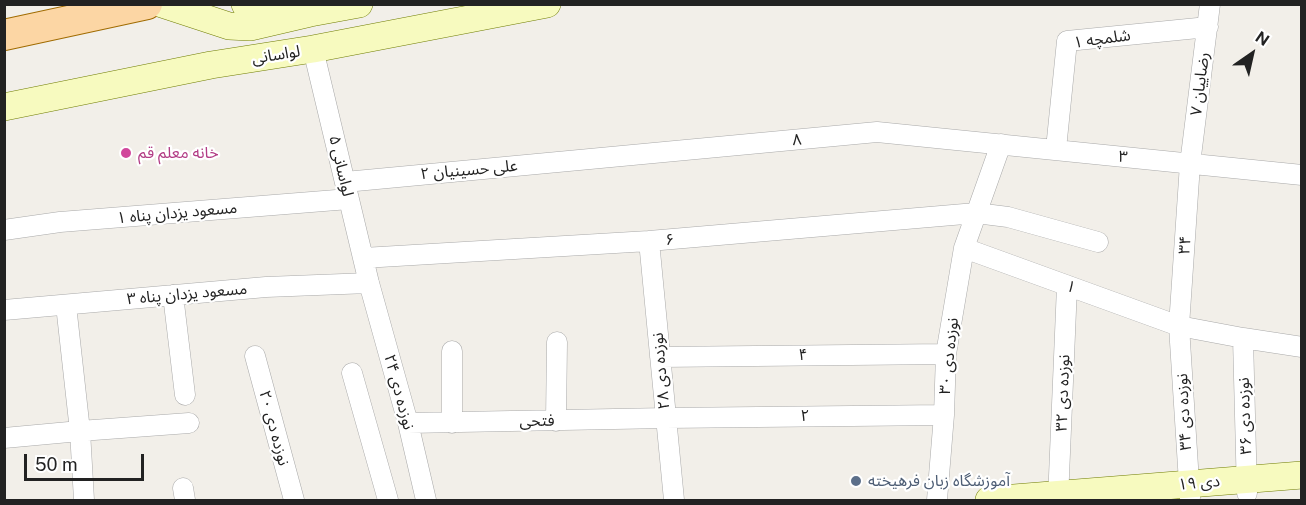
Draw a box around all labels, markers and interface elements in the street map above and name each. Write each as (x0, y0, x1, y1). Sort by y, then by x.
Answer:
north arrow (1222, 24, 1282, 84)
street label: ۱ شلمچه (1072, 25, 1132, 53)
text: N (1252, 27, 1273, 50)
street label: لواسانی (250, 42, 302, 68)
street label: ۷ رضاییان (1187, 51, 1213, 117)
street label: ۸ (792, 130, 802, 150)
street label: لواسانی ۵ (325, 134, 357, 198)
place label: خانه معلم قم (138, 143, 219, 163)
marker: خانه معلم قم (119, 146, 133, 160)
street label: ۳ (1117, 147, 1129, 167)
street label: ۲ علی حسینیان (420, 156, 518, 184)
street label: ۱ مسعود یزدان پناه (116, 198, 238, 228)
street label: ۶ (665, 230, 675, 250)
street label: ۳۴ (1175, 235, 1195, 255)
street label: ۱ (1063, 276, 1079, 298)
street label: ۳ مسعود یزدان پناه (126, 279, 248, 309)
street label: نوزده دی ۳۰ (935, 317, 963, 395)
street label: نوزده دی ۲۸ (648, 332, 674, 410)
street label: ۴ (798, 345, 808, 365)
street label: نوزده دی ۲۴ (380, 352, 418, 432)
street label: نوزده دی ۳۲ (1052, 354, 1074, 432)
street label: نوزده دی ۳۴ (1172, 373, 1196, 451)
street label: نوزده دی ۳۶ (1234, 377, 1256, 455)
street label: نوزده دی ۲۰ (255, 388, 293, 468)
street label: ۲ (800, 406, 810, 426)
street label: فتحی (519, 411, 555, 431)
scale bar (27, 442, 147, 480)
text: 50 m (35, 454, 78, 475)
place label: آموزشگاه زبان فرهیخته (868, 471, 1010, 491)
street label: ۱۹ دی (1177, 472, 1221, 494)
marker: آموزشگاه زبان فرهیخته (849, 474, 863, 488)

